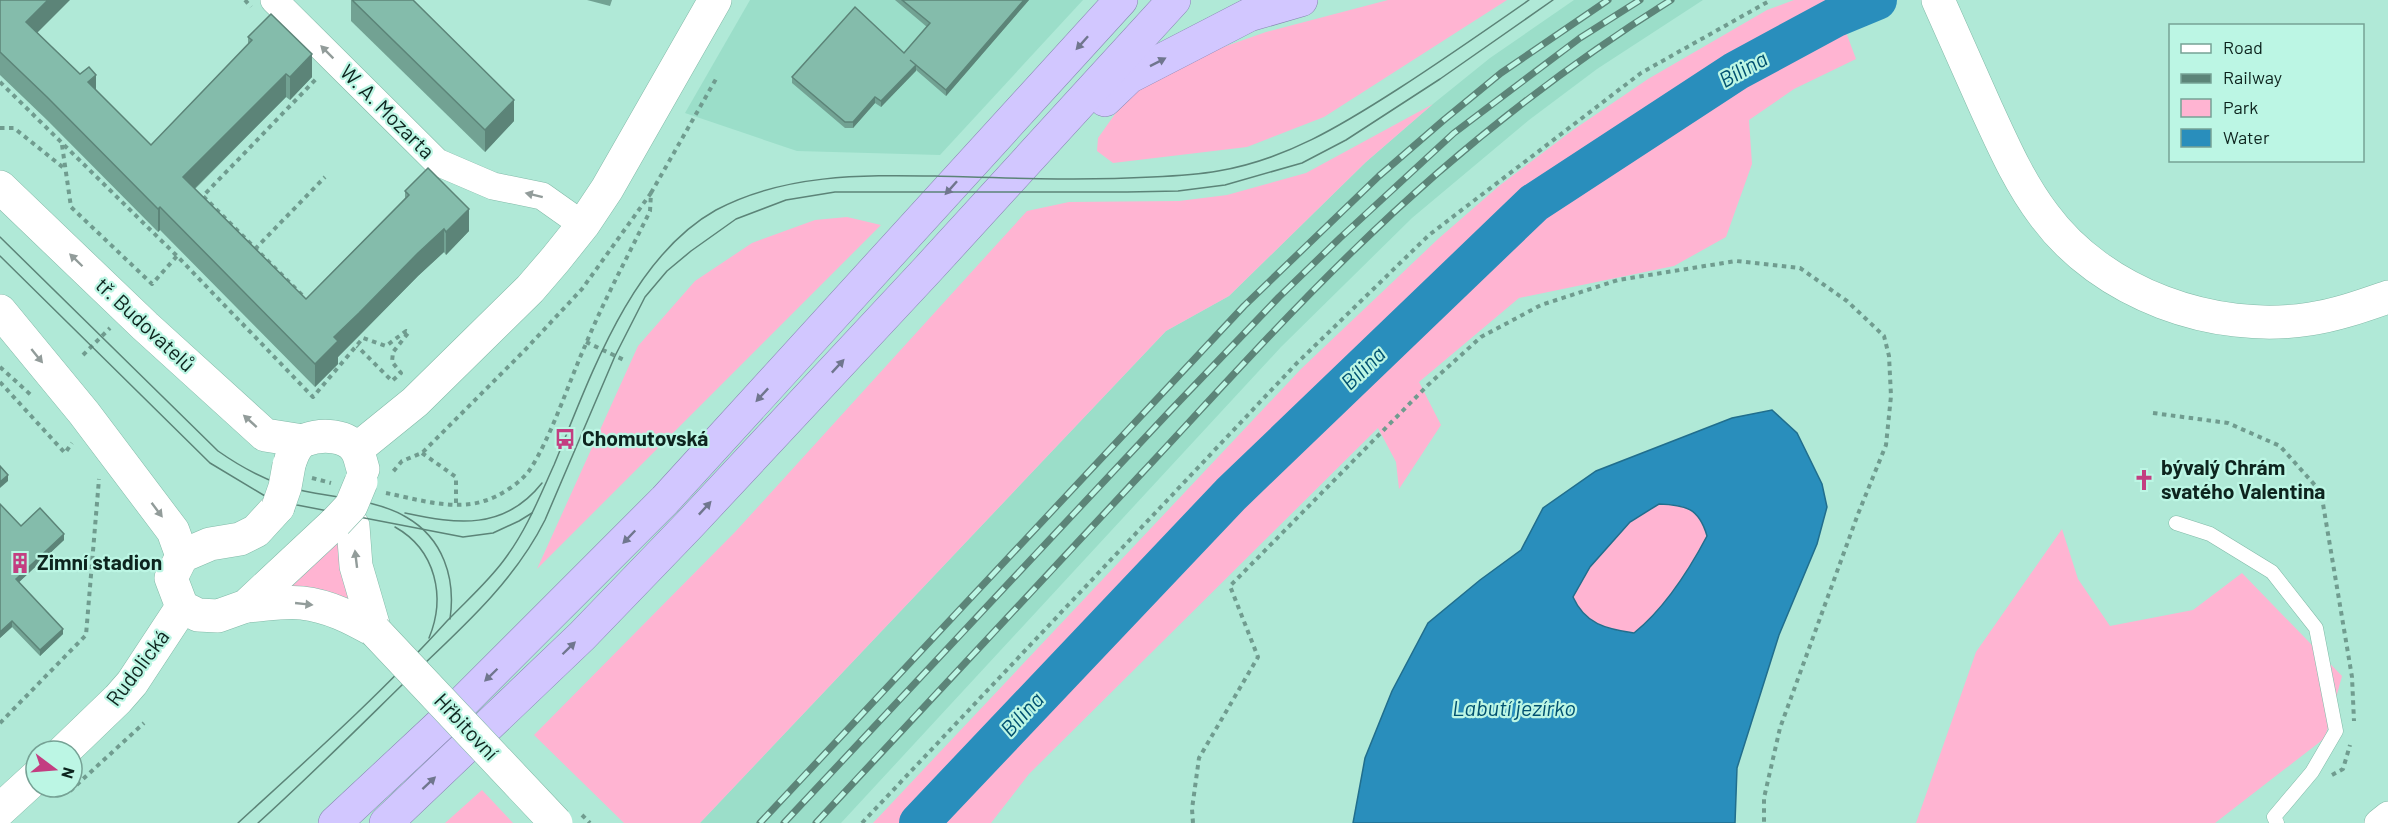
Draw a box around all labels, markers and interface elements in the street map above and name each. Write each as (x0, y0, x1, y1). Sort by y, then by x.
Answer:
legend (2169, 24, 2364, 162)
one-way arrow (1075, 36, 1089, 51)
text: Road (2223, 36, 2263, 58)
water label: Bílina (1714, 44, 1771, 92)
one-way arrow (320, 46, 334, 60)
one-way arrow (1149, 57, 1166, 67)
street label: W. A. Mozarta (336, 59, 440, 163)
text: Railway (2223, 66, 2282, 88)
text: Park (2223, 96, 2258, 118)
text: Water (2223, 126, 2270, 148)
one-way arrow (944, 180, 958, 195)
one-way arrow (524, 189, 543, 199)
one-way arrow (69, 253, 84, 267)
street label: tř. Budovatelů (91, 272, 201, 376)
water label: Bílina (1335, 340, 1390, 394)
one-way arrow (31, 348, 44, 364)
one-way arrow (831, 358, 845, 373)
one-way arrow (755, 387, 769, 402)
one-way arrow (243, 415, 258, 428)
place label: Chomutovská (582, 425, 708, 450)
bus stop icon: Chomutovská (553, 427, 577, 451)
place label: bývalý Chrám svatého Valentina (2161, 454, 2325, 503)
church icon: bývalý Chrám svatého Valentina (2132, 468, 2156, 492)
one-way arrow (151, 501, 163, 517)
one-way arrow (698, 501, 711, 516)
one-way arrow (623, 529, 637, 543)
place label: Zimní stadion (37, 549, 162, 574)
one-way arrow (351, 549, 361, 568)
building icon: Zimní stadion (8, 551, 32, 575)
one-way arrow (295, 599, 314, 609)
street label: Rudolická (100, 624, 174, 710)
one-way arrow (562, 642, 576, 656)
one-way arrow (485, 667, 499, 681)
water label: Bílina (994, 686, 1048, 741)
street label: Hřbitovní (430, 687, 505, 765)
water label: Labutí jezírko (1452, 694, 1576, 720)
north arrow (24, 739, 84, 799)
text: N (58, 766, 79, 781)
one-way arrow (421, 776, 436, 790)

